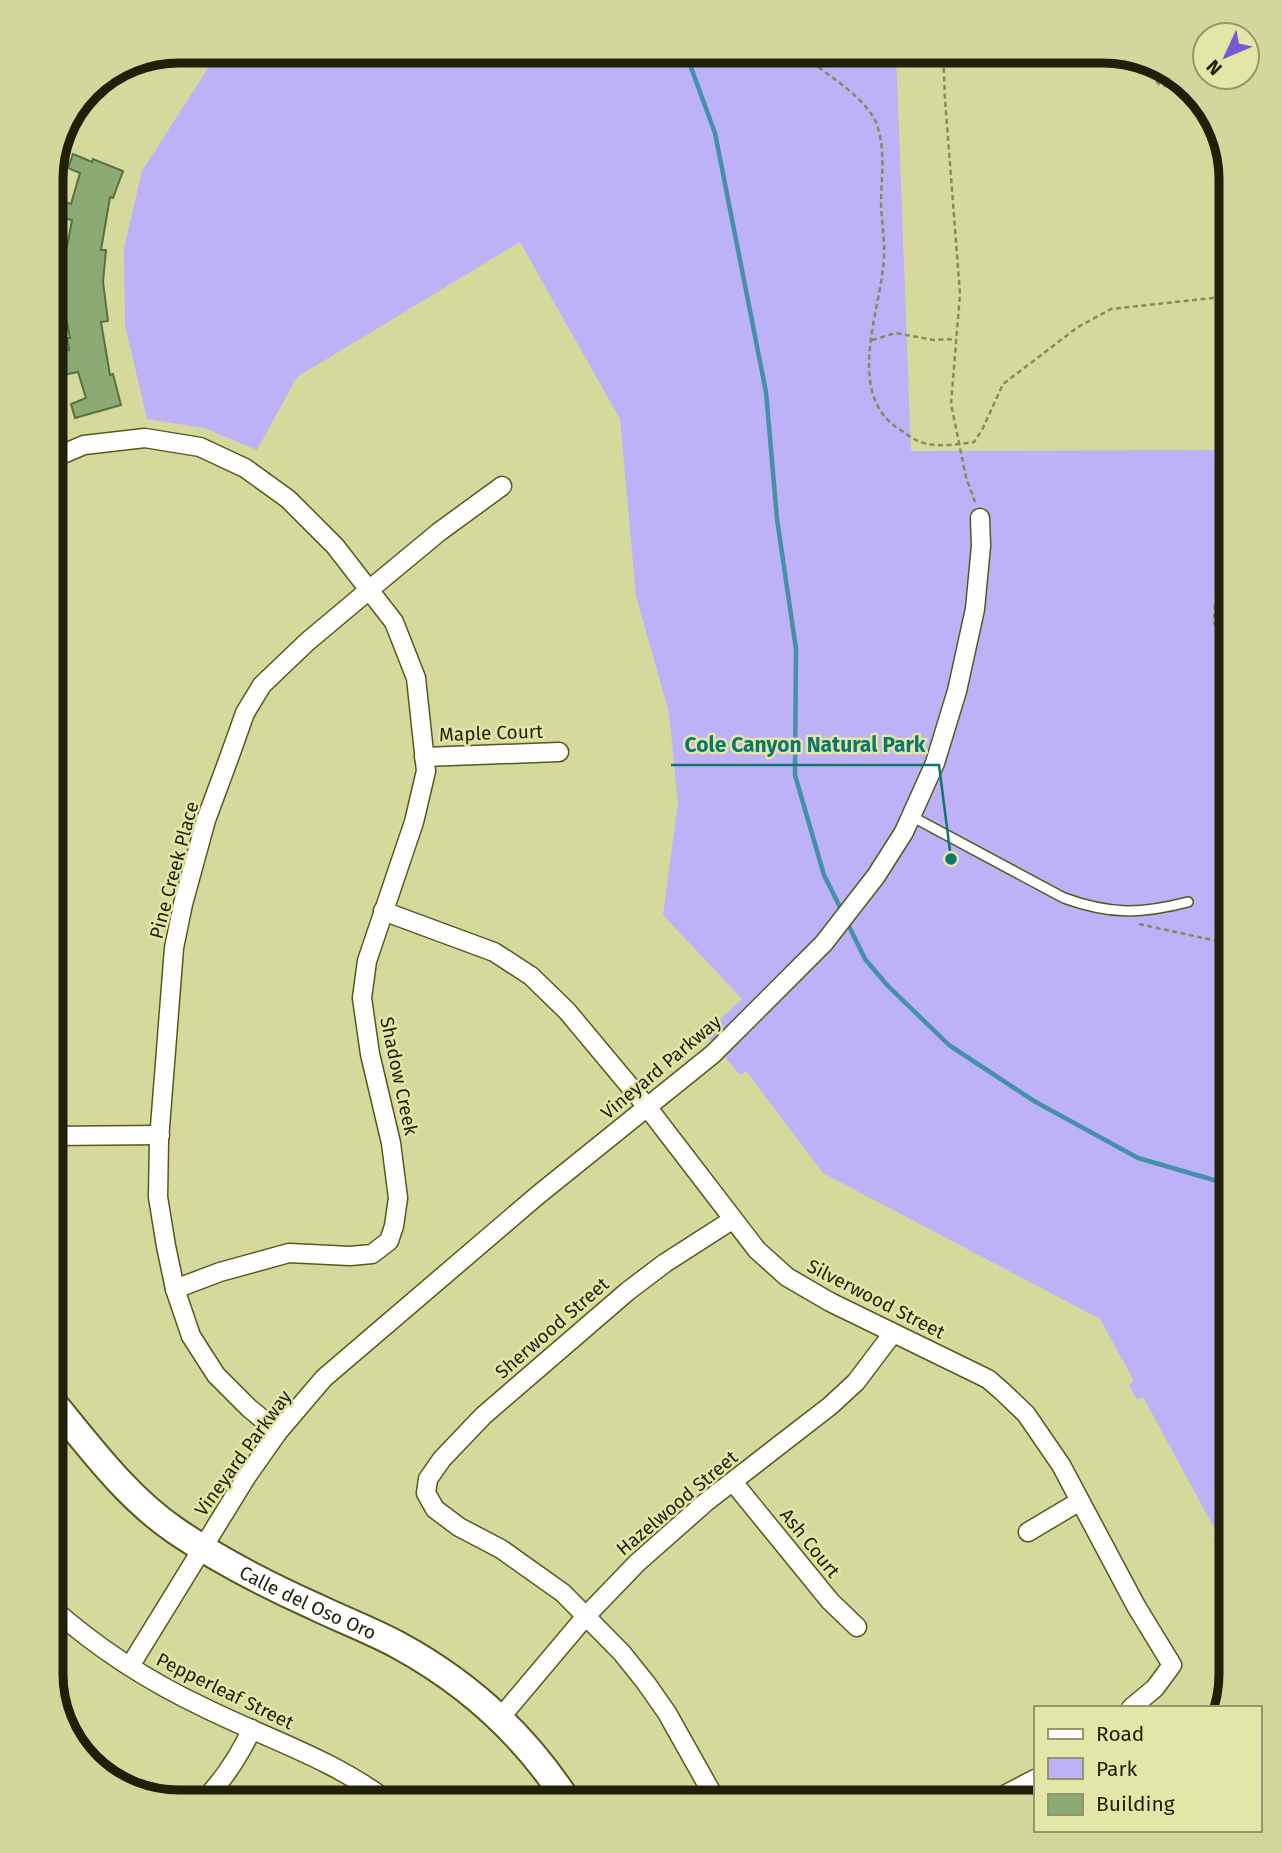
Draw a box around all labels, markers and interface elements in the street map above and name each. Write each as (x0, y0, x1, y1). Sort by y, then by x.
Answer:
north arrow (1191, 21, 1261, 91)
text: N (1201, 55, 1227, 80)
street label: Maple Court (439, 720, 543, 746)
callout: Cole Canyon Natural Park (671, 723, 939, 765)
text: Cole Canyon Natural Park (685, 732, 926, 758)
street label: Pine Creek Place (145, 799, 203, 941)
street label: Vineyard Parkway (596, 1010, 726, 1124)
street label: Shadow Creek (375, 1015, 423, 1138)
street label: Silverwood Street (803, 1254, 949, 1344)
street label: Sherwood Street (491, 1272, 614, 1384)
street label: Vineyard Parkway (190, 1385, 297, 1520)
street label: Hazelwood Street (612, 1446, 742, 1560)
street label: Ash Court (775, 1504, 845, 1582)
street label: Calle del Oso Oro (236, 1560, 380, 1644)
street label: Pepperleaf Street (153, 1648, 298, 1734)
legend (1034, 1706, 1261, 1832)
text: Road (1096, 1721, 1144, 1747)
text: Park (1096, 1756, 1138, 1782)
text: Building (1096, 1791, 1175, 1817)

